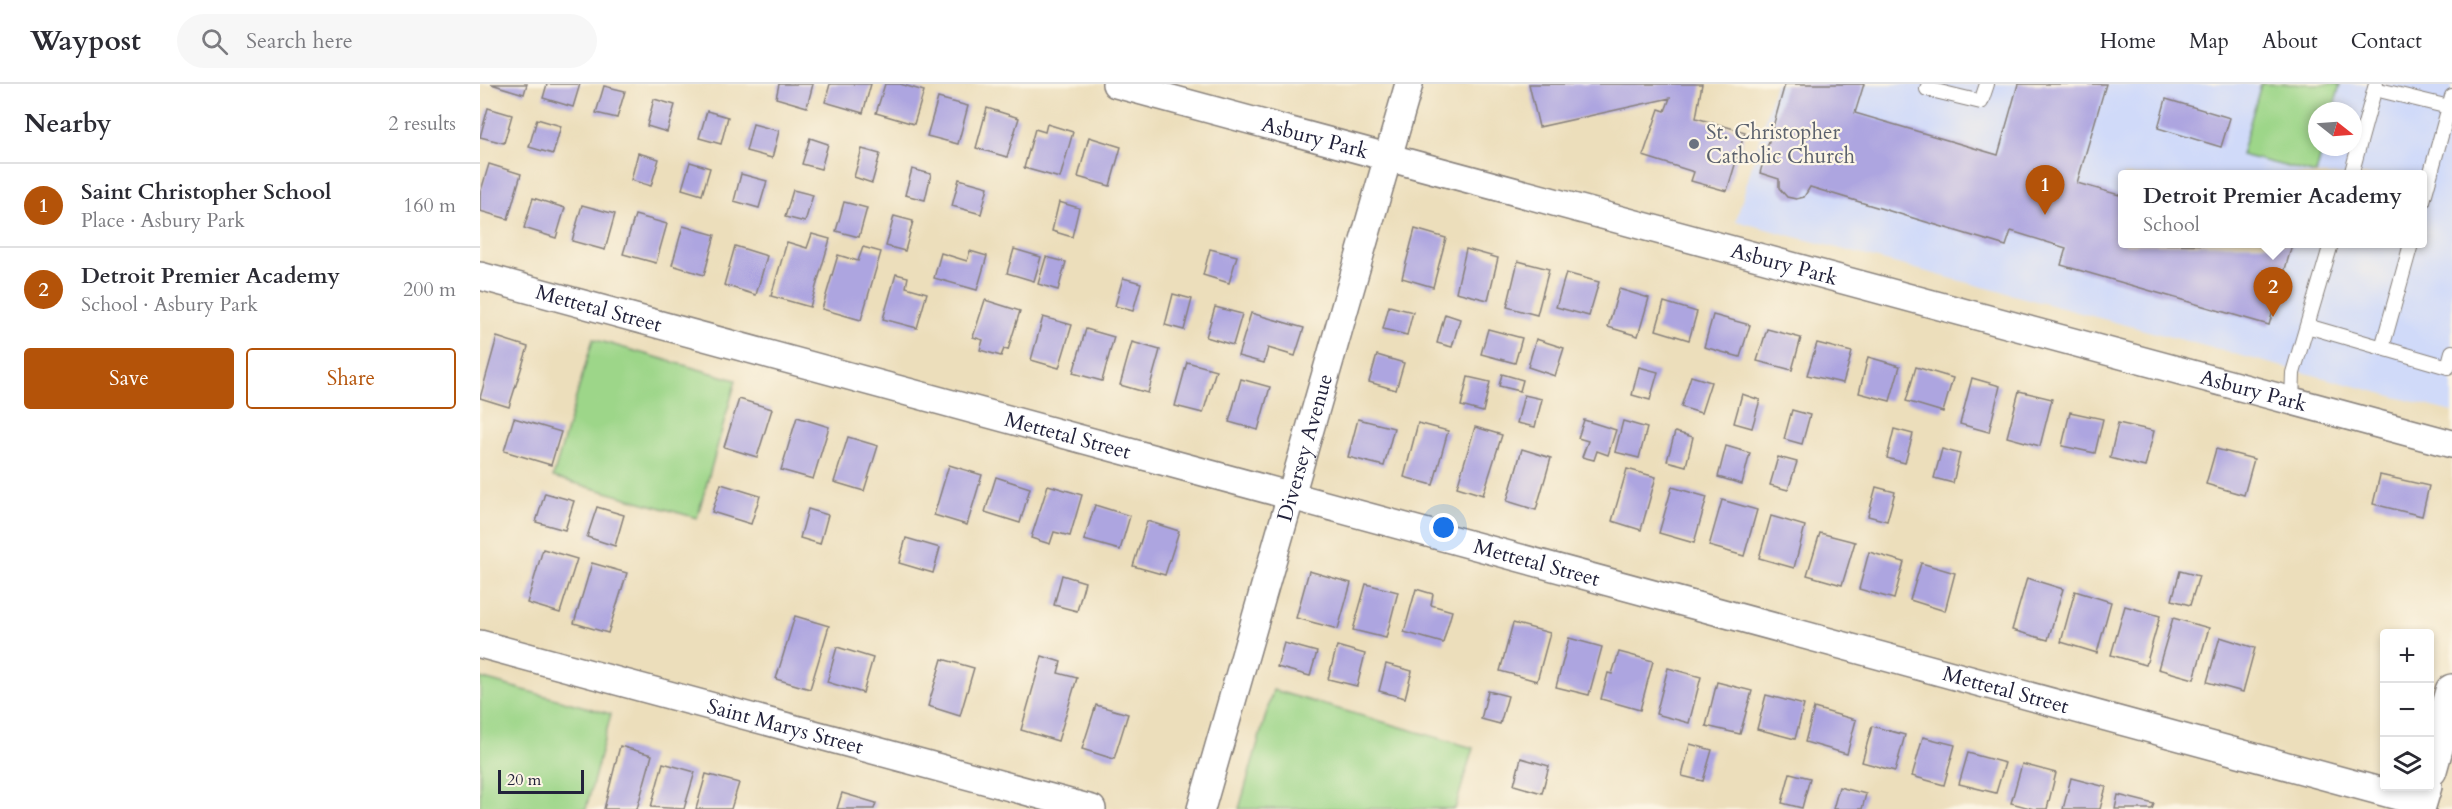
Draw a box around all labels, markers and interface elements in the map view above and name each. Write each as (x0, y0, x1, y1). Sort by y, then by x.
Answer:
search box (177, 14, 597, 68)
text: Waypost (30, 22, 141, 60)
icon: search (198, 25, 231, 58)
text: Search here (246, 26, 353, 56)
text: Home (2100, 27, 2156, 56)
text: Map (2189, 27, 2229, 56)
text: About (2262, 27, 2318, 56)
text: Contact (2351, 27, 2422, 56)
north arrow (2308, 102, 2362, 156)
text: Nearby (24, 106, 112, 141)
street label: Asbury Park (1258, 109, 1372, 166)
text: 2 results (388, 110, 456, 137)
place label: St. Christopher Catholic Church (1706, 118, 1855, 171)
marker: St. Christopher Catholic Church (1687, 137, 1701, 151)
pin: 1 (2026, 166, 2064, 215)
popup (2118, 170, 2427, 248)
text: Saint Christopher School (81, 177, 331, 207)
text: Detroit Premier Academy (2143, 181, 2402, 211)
text: 1 (38, 192, 49, 219)
text: 160 m (403, 192, 456, 219)
text: Place · Asbury Park (81, 207, 245, 234)
text: School (2143, 211, 2200, 238)
street label: Asbury Park (1727, 236, 1842, 293)
text: Detroit Premier Academy (81, 261, 340, 291)
pin: 2 (2254, 268, 2292, 317)
text: 2 (38, 276, 49, 303)
text: 200 m (403, 276, 456, 303)
street label: Mettetal Street (532, 277, 665, 339)
text: School · Asbury Park (81, 291, 258, 318)
button: Save (24, 348, 234, 409)
button: Share (246, 348, 456, 409)
street label: Asbury Park (2197, 362, 2311, 419)
street label: Diversey Avenue (1270, 370, 1340, 525)
street label: Mettetal Street (1002, 404, 1134, 466)
your location (1429, 513, 1458, 542)
street label: Mettetal Street (1471, 532, 1603, 594)
map controls (2380, 629, 2434, 791)
button: + (2380, 629, 2434, 683)
street label: Mettetal Street (1940, 659, 2073, 721)
button: − (2380, 683, 2434, 737)
street label: Saint Marys Street (704, 691, 867, 761)
button: layers (2380, 737, 2434, 791)
scale bar (498, 767, 584, 794)
text: 20 m (507, 769, 541, 791)

